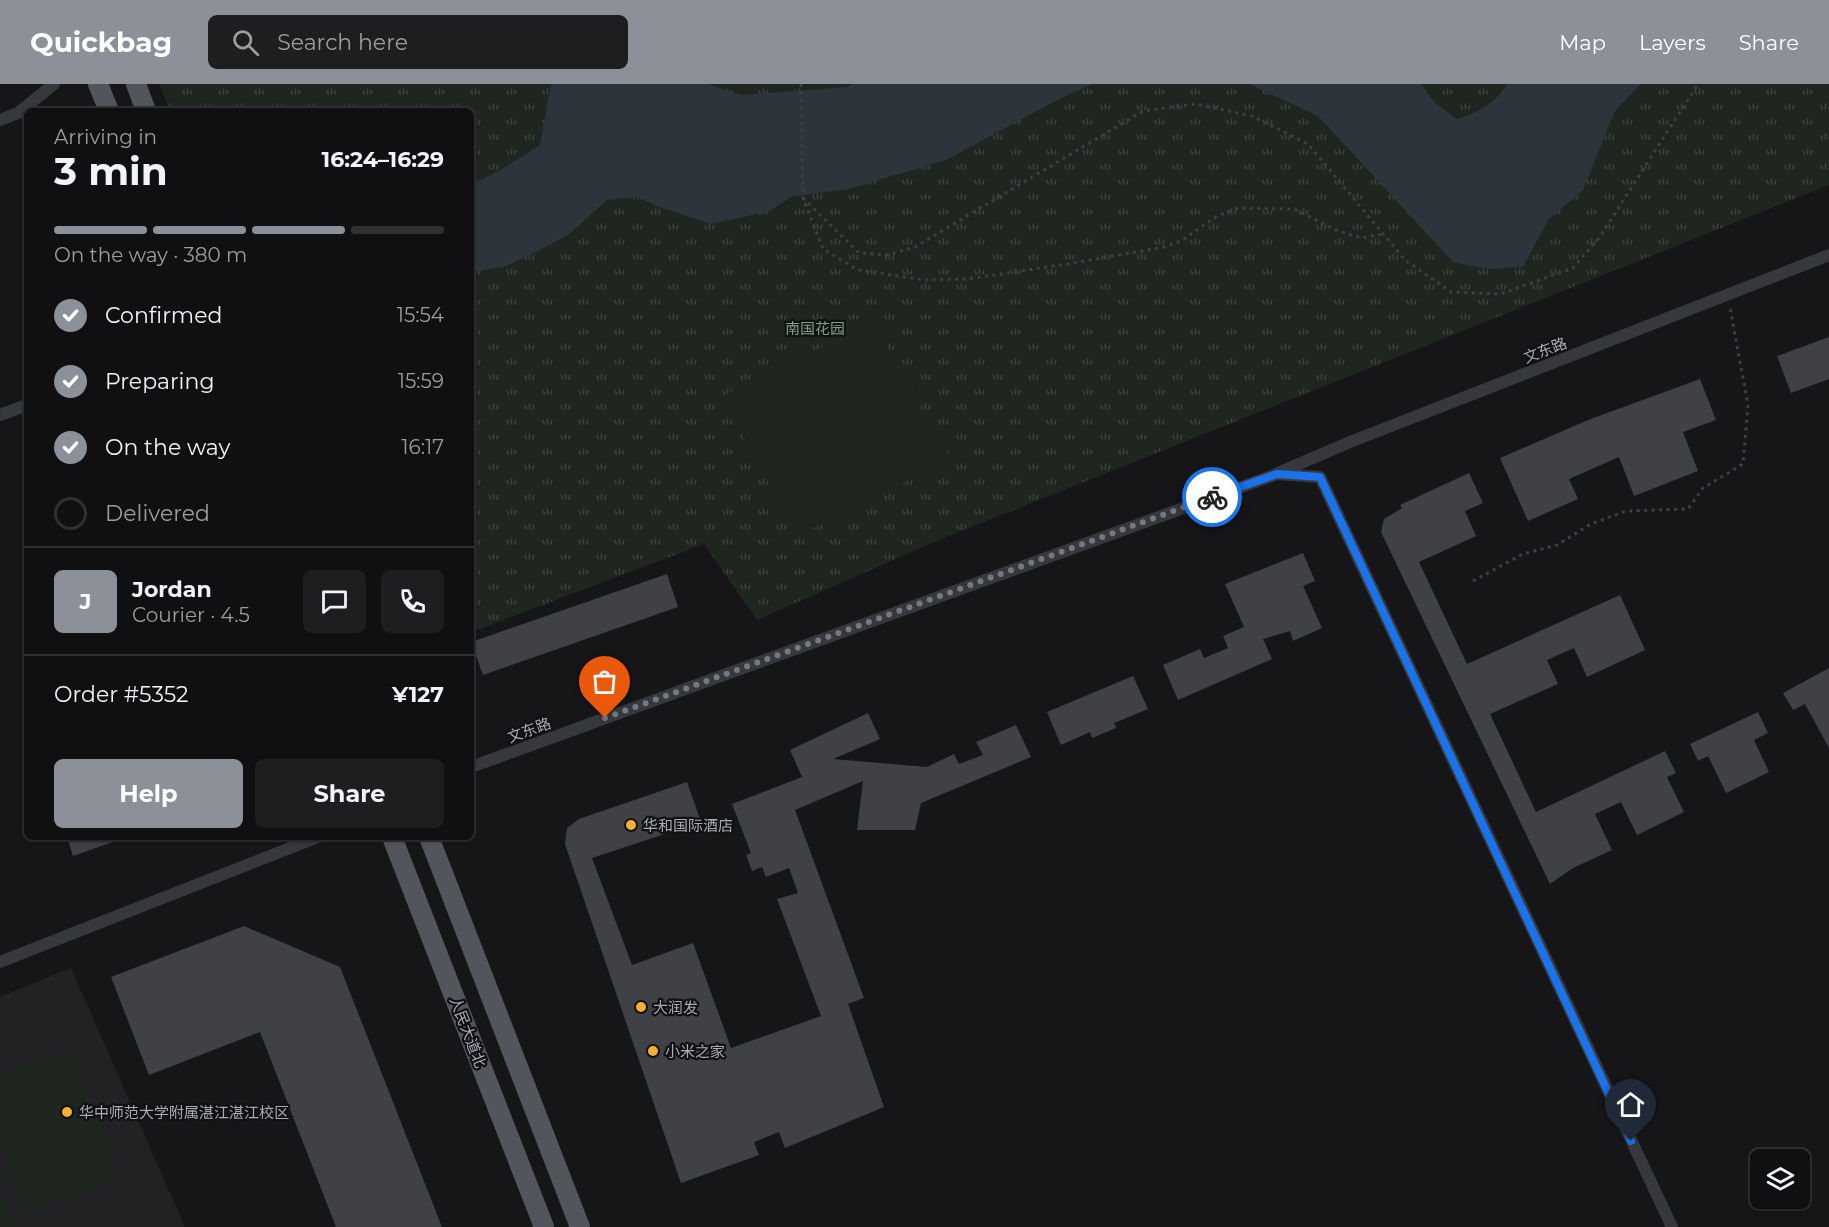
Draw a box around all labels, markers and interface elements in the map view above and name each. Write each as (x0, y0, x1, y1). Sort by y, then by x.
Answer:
search box (208, 15, 628, 69)
text: Quickbag (30, 25, 172, 59)
icon: search (229, 26, 262, 59)
text: Search here (277, 29, 408, 56)
text: Map (1559, 30, 1606, 55)
text: Layers (1639, 30, 1706, 55)
text: Share (1739, 30, 1799, 55)
text: Arriving in (54, 125, 157, 149)
text: 16:24–16:29 (322, 146, 444, 173)
text: 3 min (54, 147, 168, 195)
text: On the way · 380 m (54, 243, 247, 267)
icon: check (54, 299, 87, 332)
text: Confirmed (105, 302, 222, 329)
text: 15:54 (397, 303, 444, 327)
park label: 南国花园 (785, 319, 845, 338)
street label: 文东路 (1521, 333, 1569, 367)
icon: check (54, 365, 87, 398)
text: Preparing (105, 368, 214, 395)
text: 15:59 (398, 369, 444, 393)
icon: check (54, 431, 87, 464)
text: On the way (105, 434, 230, 461)
text: 16:17 (401, 435, 444, 459)
courier (1182, 467, 1242, 527)
icon: bike (1196, 481, 1229, 514)
text: Delivered (105, 500, 210, 527)
button: chat (303, 570, 366, 633)
button: phone (381, 570, 444, 633)
text: Jordan (132, 576, 212, 603)
text: J (80, 588, 91, 615)
text: Courier · 4.5 (132, 603, 250, 627)
pin (579, 656, 630, 718)
icon: bag (588, 665, 621, 698)
text: Order #5352 (54, 681, 188, 708)
text: ¥127 (392, 681, 444, 708)
street label: 文东路 (505, 713, 553, 747)
button: Help (54, 759, 243, 828)
button: Share (255, 759, 444, 828)
place label: 华和国际酒店 (643, 816, 733, 835)
marker: 华和国际酒店 (624, 818, 638, 832)
street label: 人民大道北 (446, 994, 490, 1070)
place label: 大润发 (653, 998, 698, 1017)
marker: 大润发 (634, 1000, 648, 1014)
place label: 小米之家 (665, 1042, 725, 1061)
marker: 小米之家 (646, 1044, 660, 1058)
pin (1605, 1079, 1656, 1141)
icon: home (1614, 1088, 1647, 1121)
place label: 华中师范大学附属湛江湛江校区 (79, 1103, 289, 1122)
marker: 华中师范大学附属湛江湛江校区 (60, 1105, 74, 1119)
map controls (1750, 1149, 1810, 1209)
button: layers (1750, 1149, 1810, 1209)

